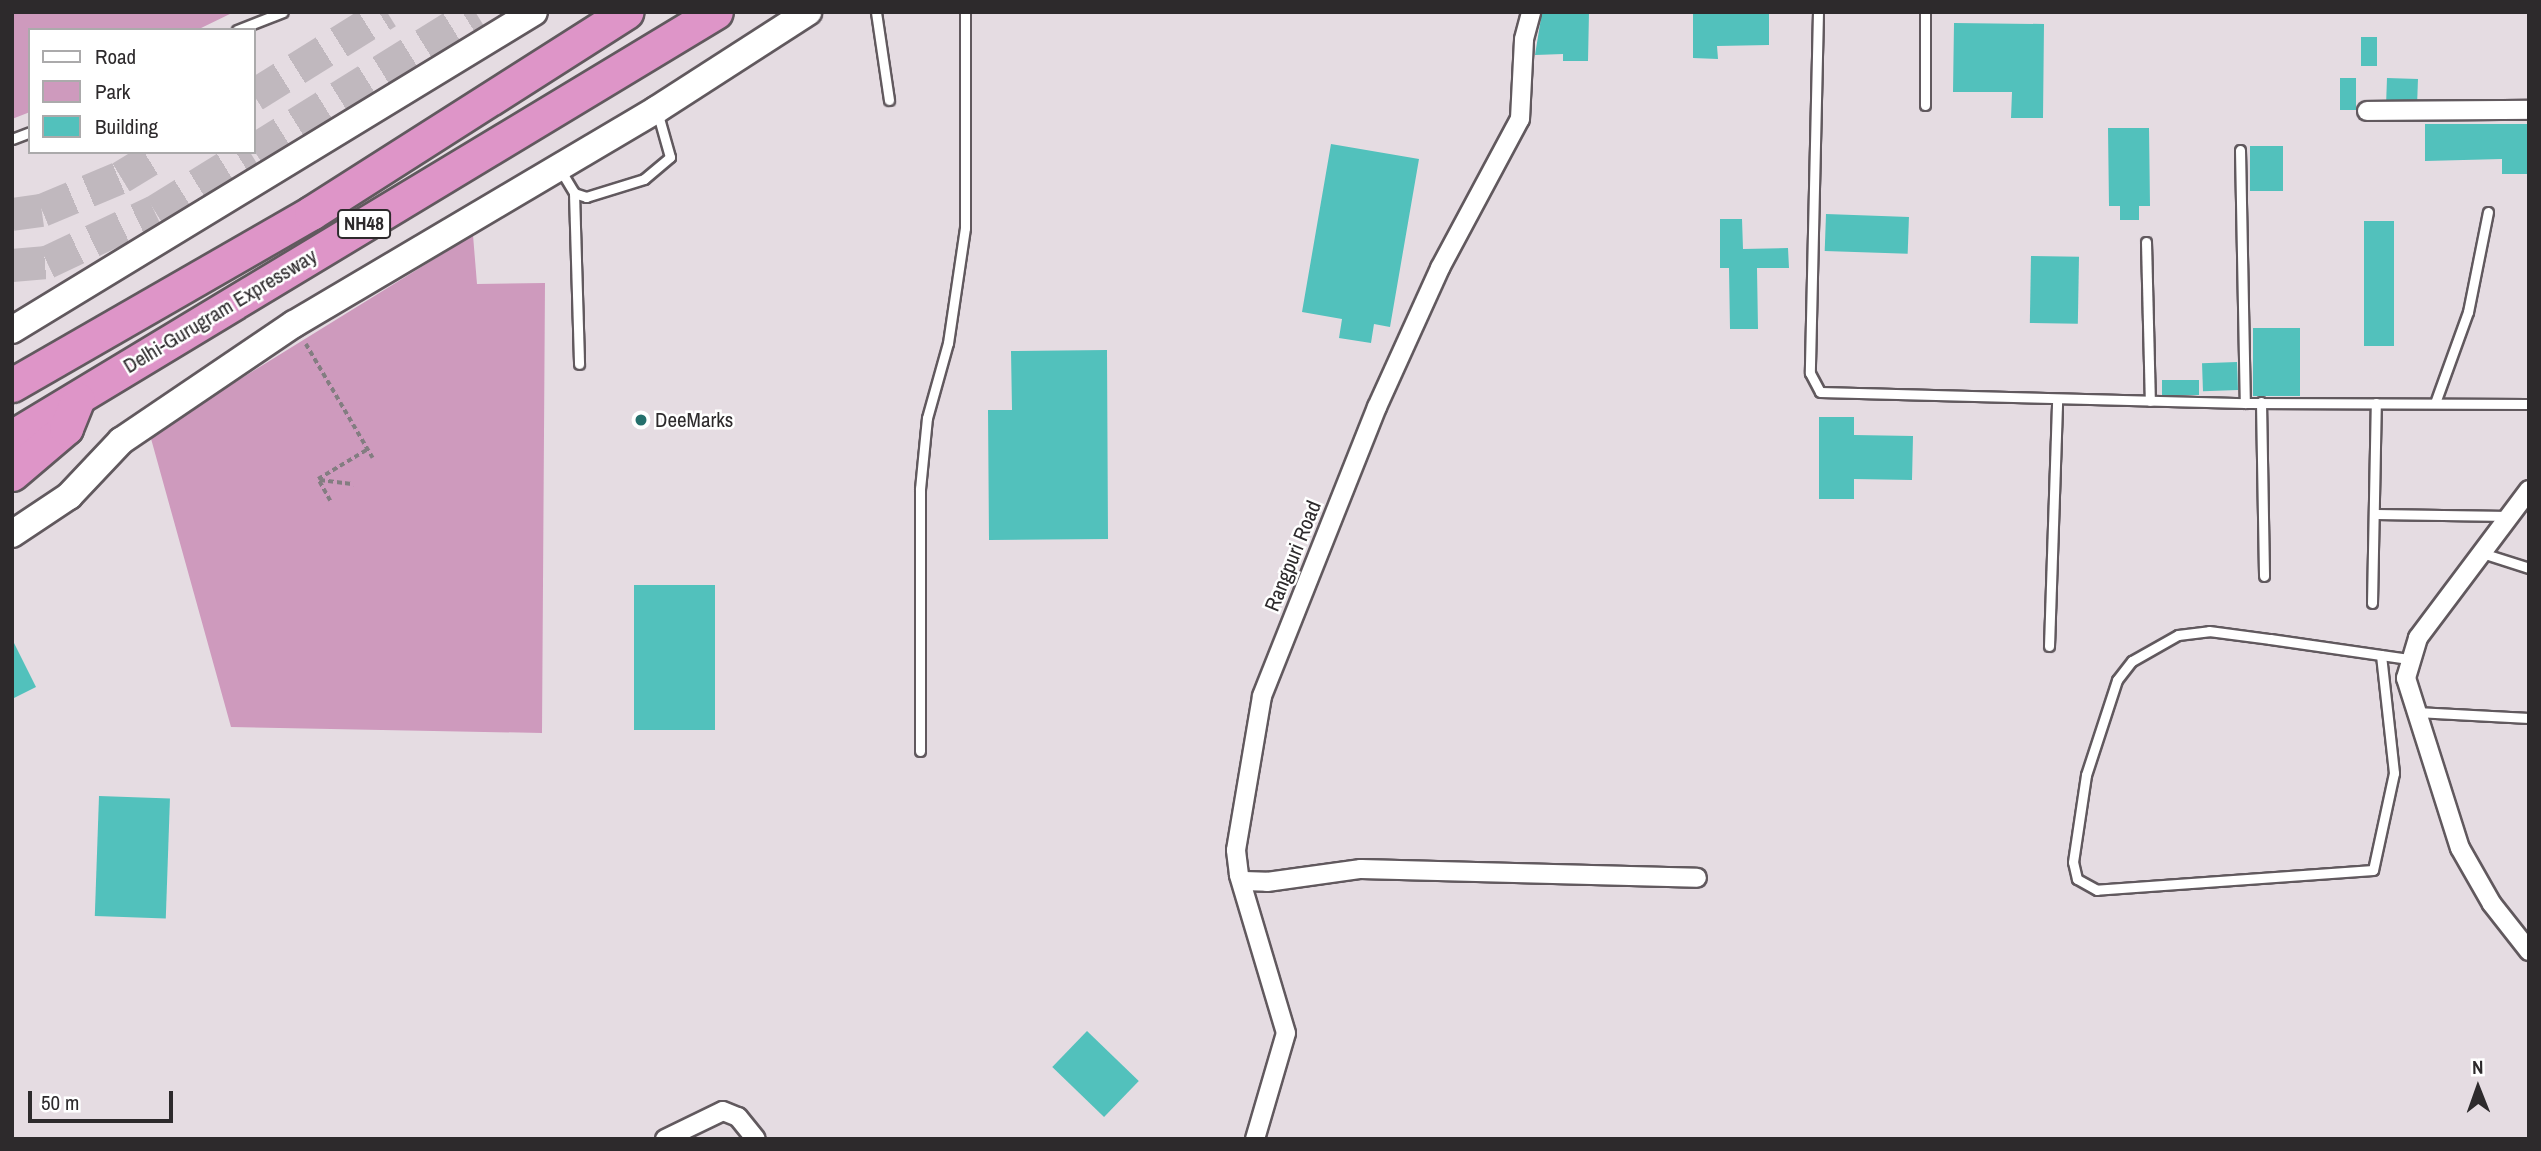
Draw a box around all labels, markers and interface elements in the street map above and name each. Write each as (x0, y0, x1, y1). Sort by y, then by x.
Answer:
legend (28, 28, 256, 154)
text: Road (95, 42, 136, 71)
text: Park (95, 77, 130, 106)
text: Building (95, 112, 158, 141)
road number: NH48 (336, 208, 392, 240)
street label: Delhi-Gurugram Expressway (119, 243, 321, 379)
place label: DeeMarks (655, 407, 733, 433)
marker: DeeMarks (633, 412, 649, 428)
street label: Rangpuri Road (1259, 497, 1327, 615)
north arrow (2443, 1053, 2513, 1123)
text: N (2472, 1054, 2483, 1080)
scale bar (32, 1078, 177, 1122)
text: 50 m (41, 1088, 79, 1117)

